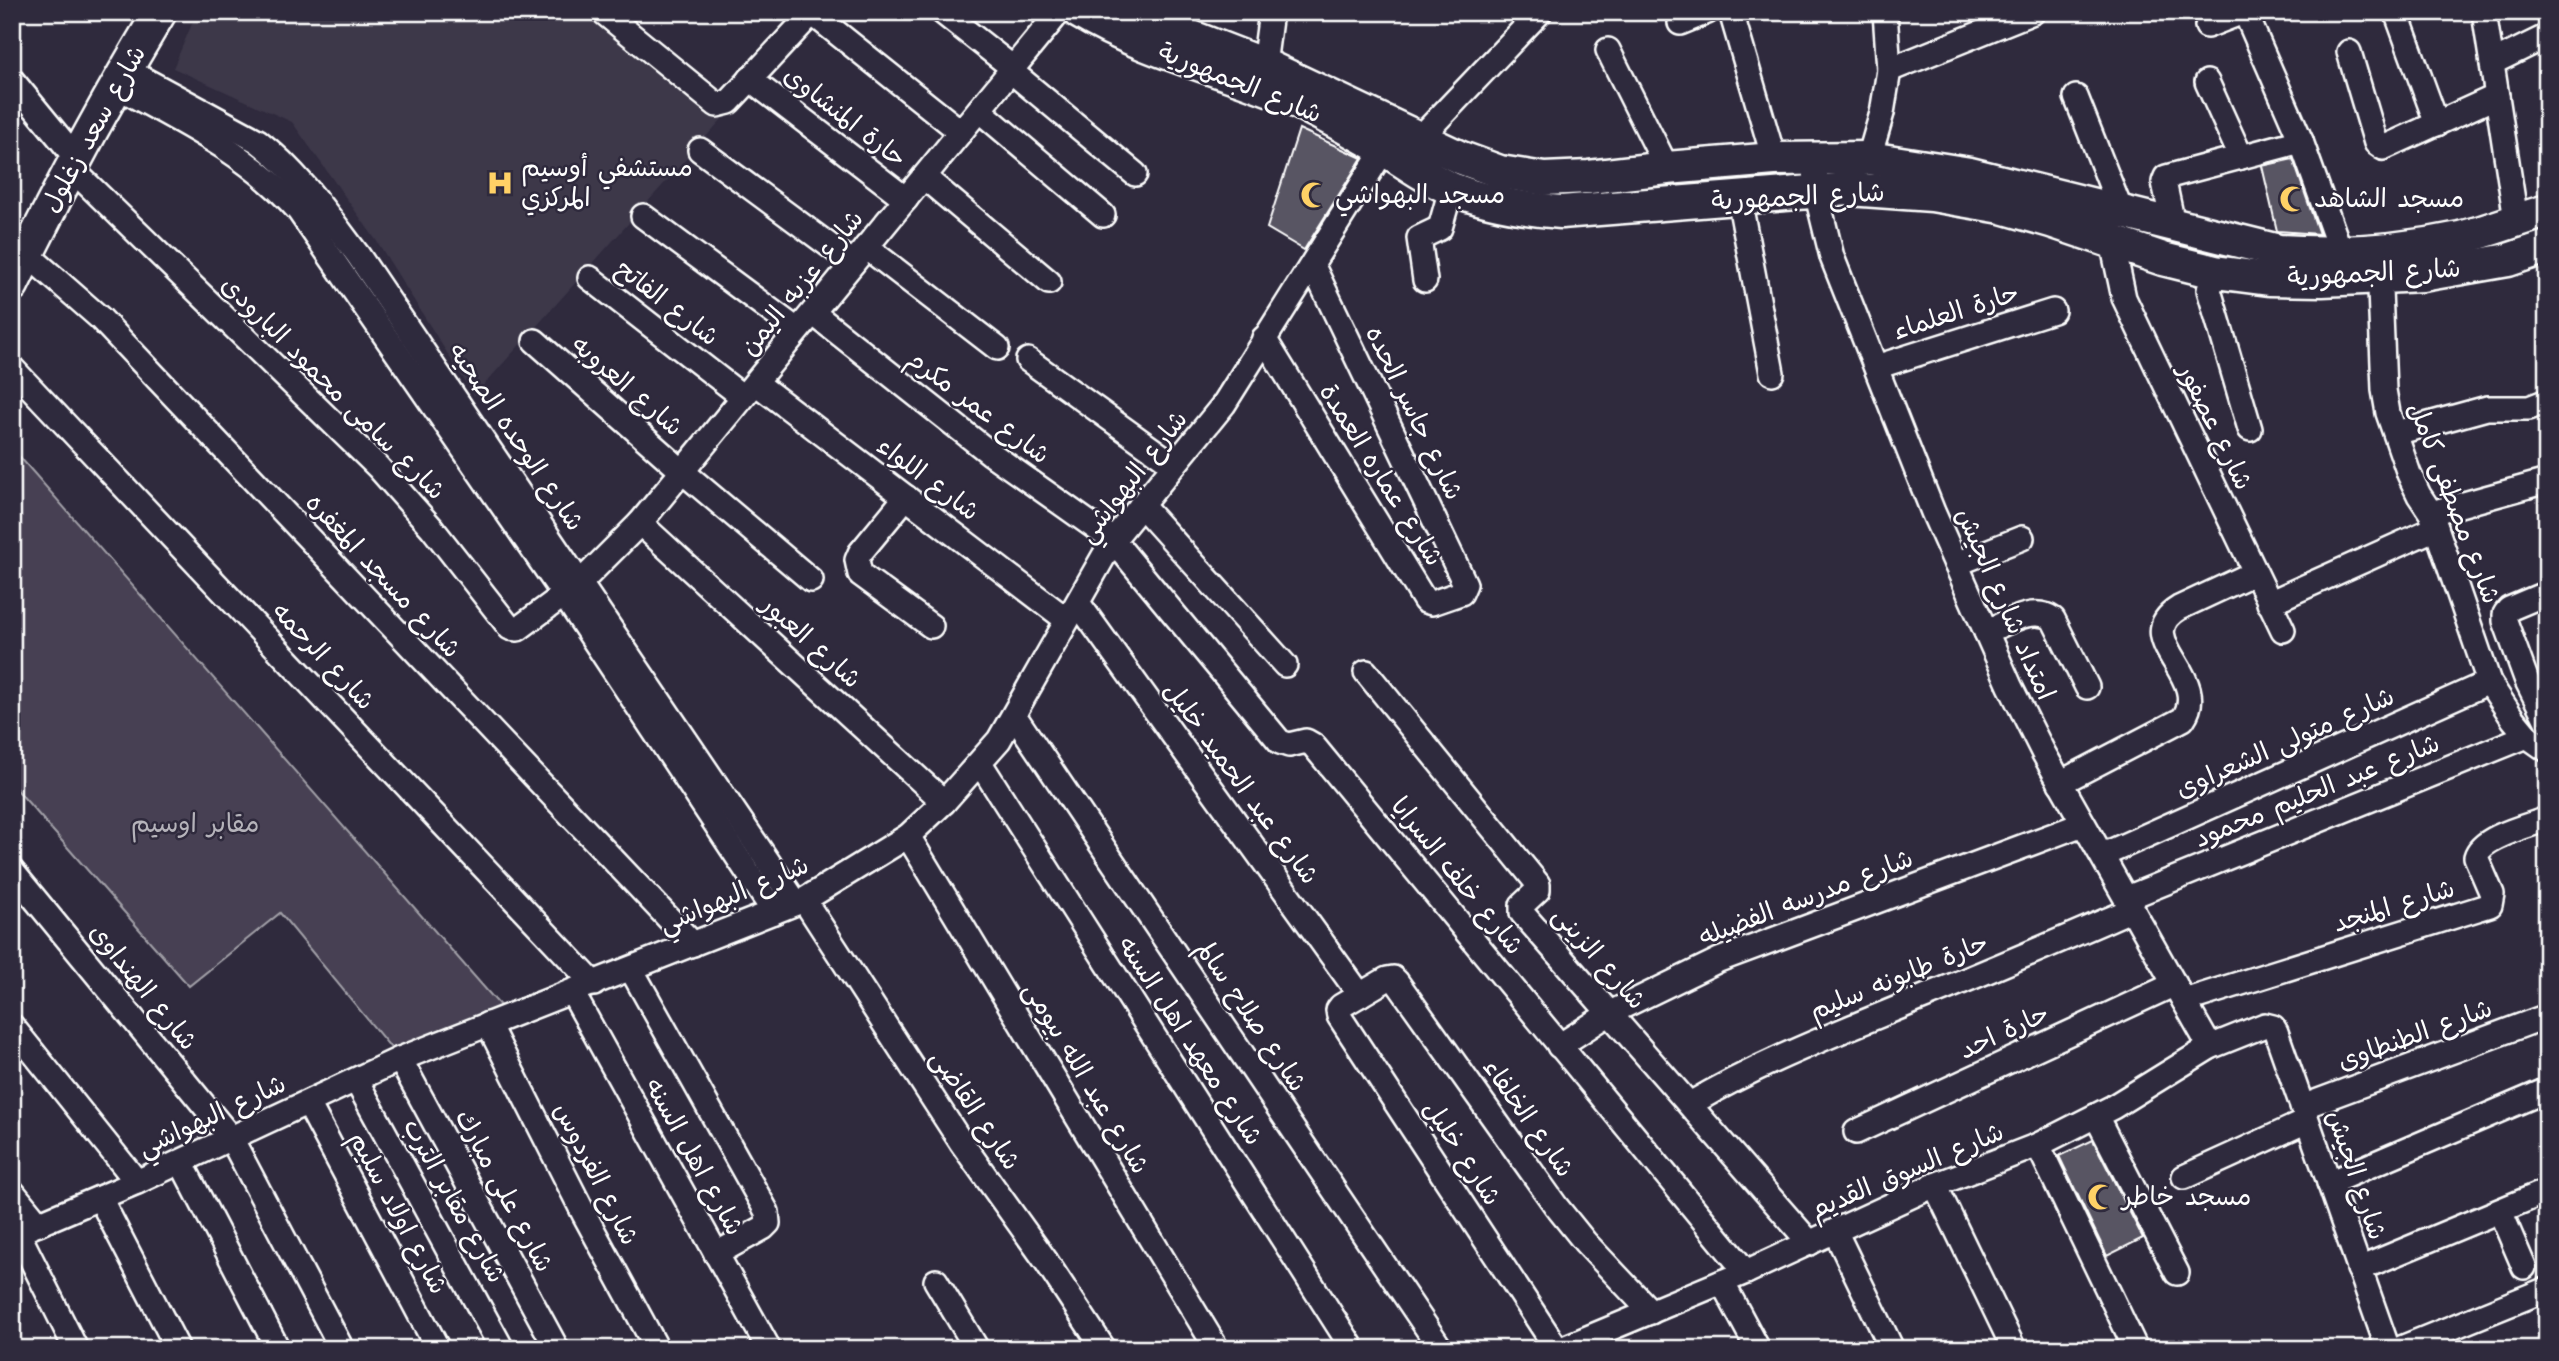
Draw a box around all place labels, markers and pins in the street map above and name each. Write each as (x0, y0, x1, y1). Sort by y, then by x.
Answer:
place label: مستشفي أوسيم المركزي (521, 150, 693, 216)
hospital icon: مستشفي أوسيم المركزي (485, 168, 515, 198)
place label: مسجد البهواشي (1335, 177, 1505, 217)
mosque icon: مسجد البهواشي (1299, 180, 1329, 210)
place label: مسجد الشاهد (2314, 181, 2464, 217)
mosque icon: مسجد الشاهد (2278, 184, 2308, 214)
place label: مسجد خاطر (2120, 1179, 2251, 1215)
mosque icon: مسجد خاطر (2086, 1182, 2116, 1212)

